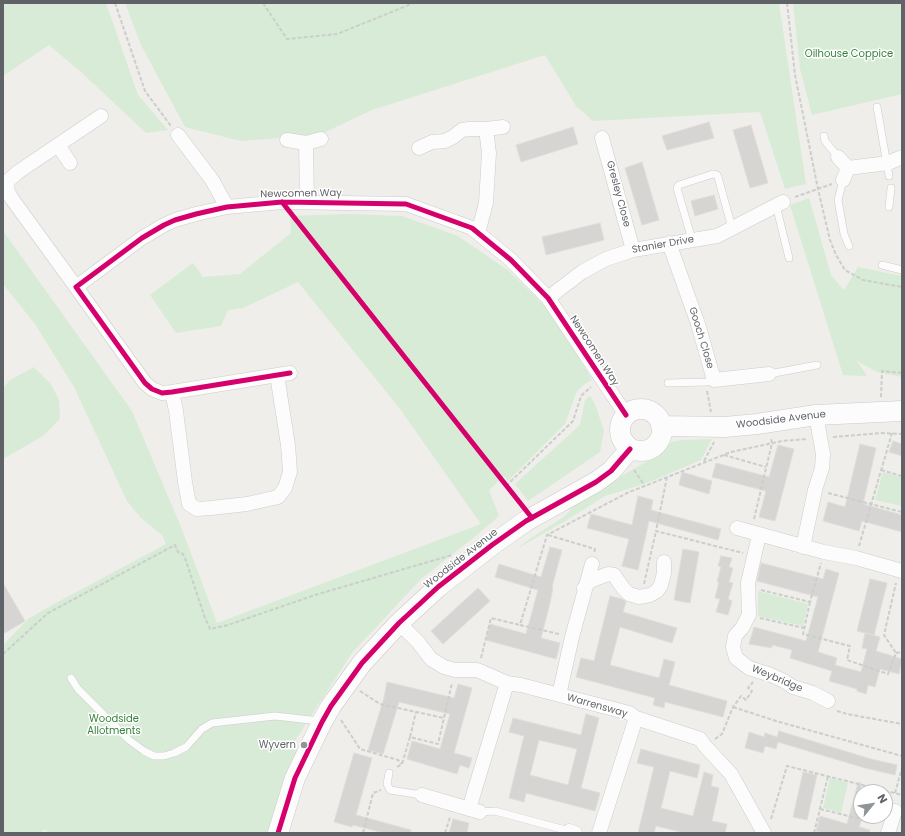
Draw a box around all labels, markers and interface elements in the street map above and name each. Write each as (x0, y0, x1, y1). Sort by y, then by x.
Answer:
park label: Oilhouse Coppice (805, 48, 893, 60)
street label: Gresley Close (603, 160, 633, 228)
street label: Newcomen Way (260, 187, 342, 201)
street label: Stanier Drive (631, 234, 695, 256)
street label: Gooch Close (686, 306, 716, 370)
street label: Newcomen Way (567, 314, 621, 388)
street label: Woodside Avenue (736, 409, 826, 431)
street label: Woodside Avenue (422, 527, 500, 591)
street label: Weybridge (750, 663, 804, 695)
street label: Warrensway (565, 692, 629, 720)
park label: Woodside Allotments (87, 713, 141, 736)
place label: Wyvern (259, 739, 296, 751)
marker: Wyvern (299, 740, 309, 750)
north arrow (853, 784, 893, 824)
text: N (874, 791, 892, 806)

